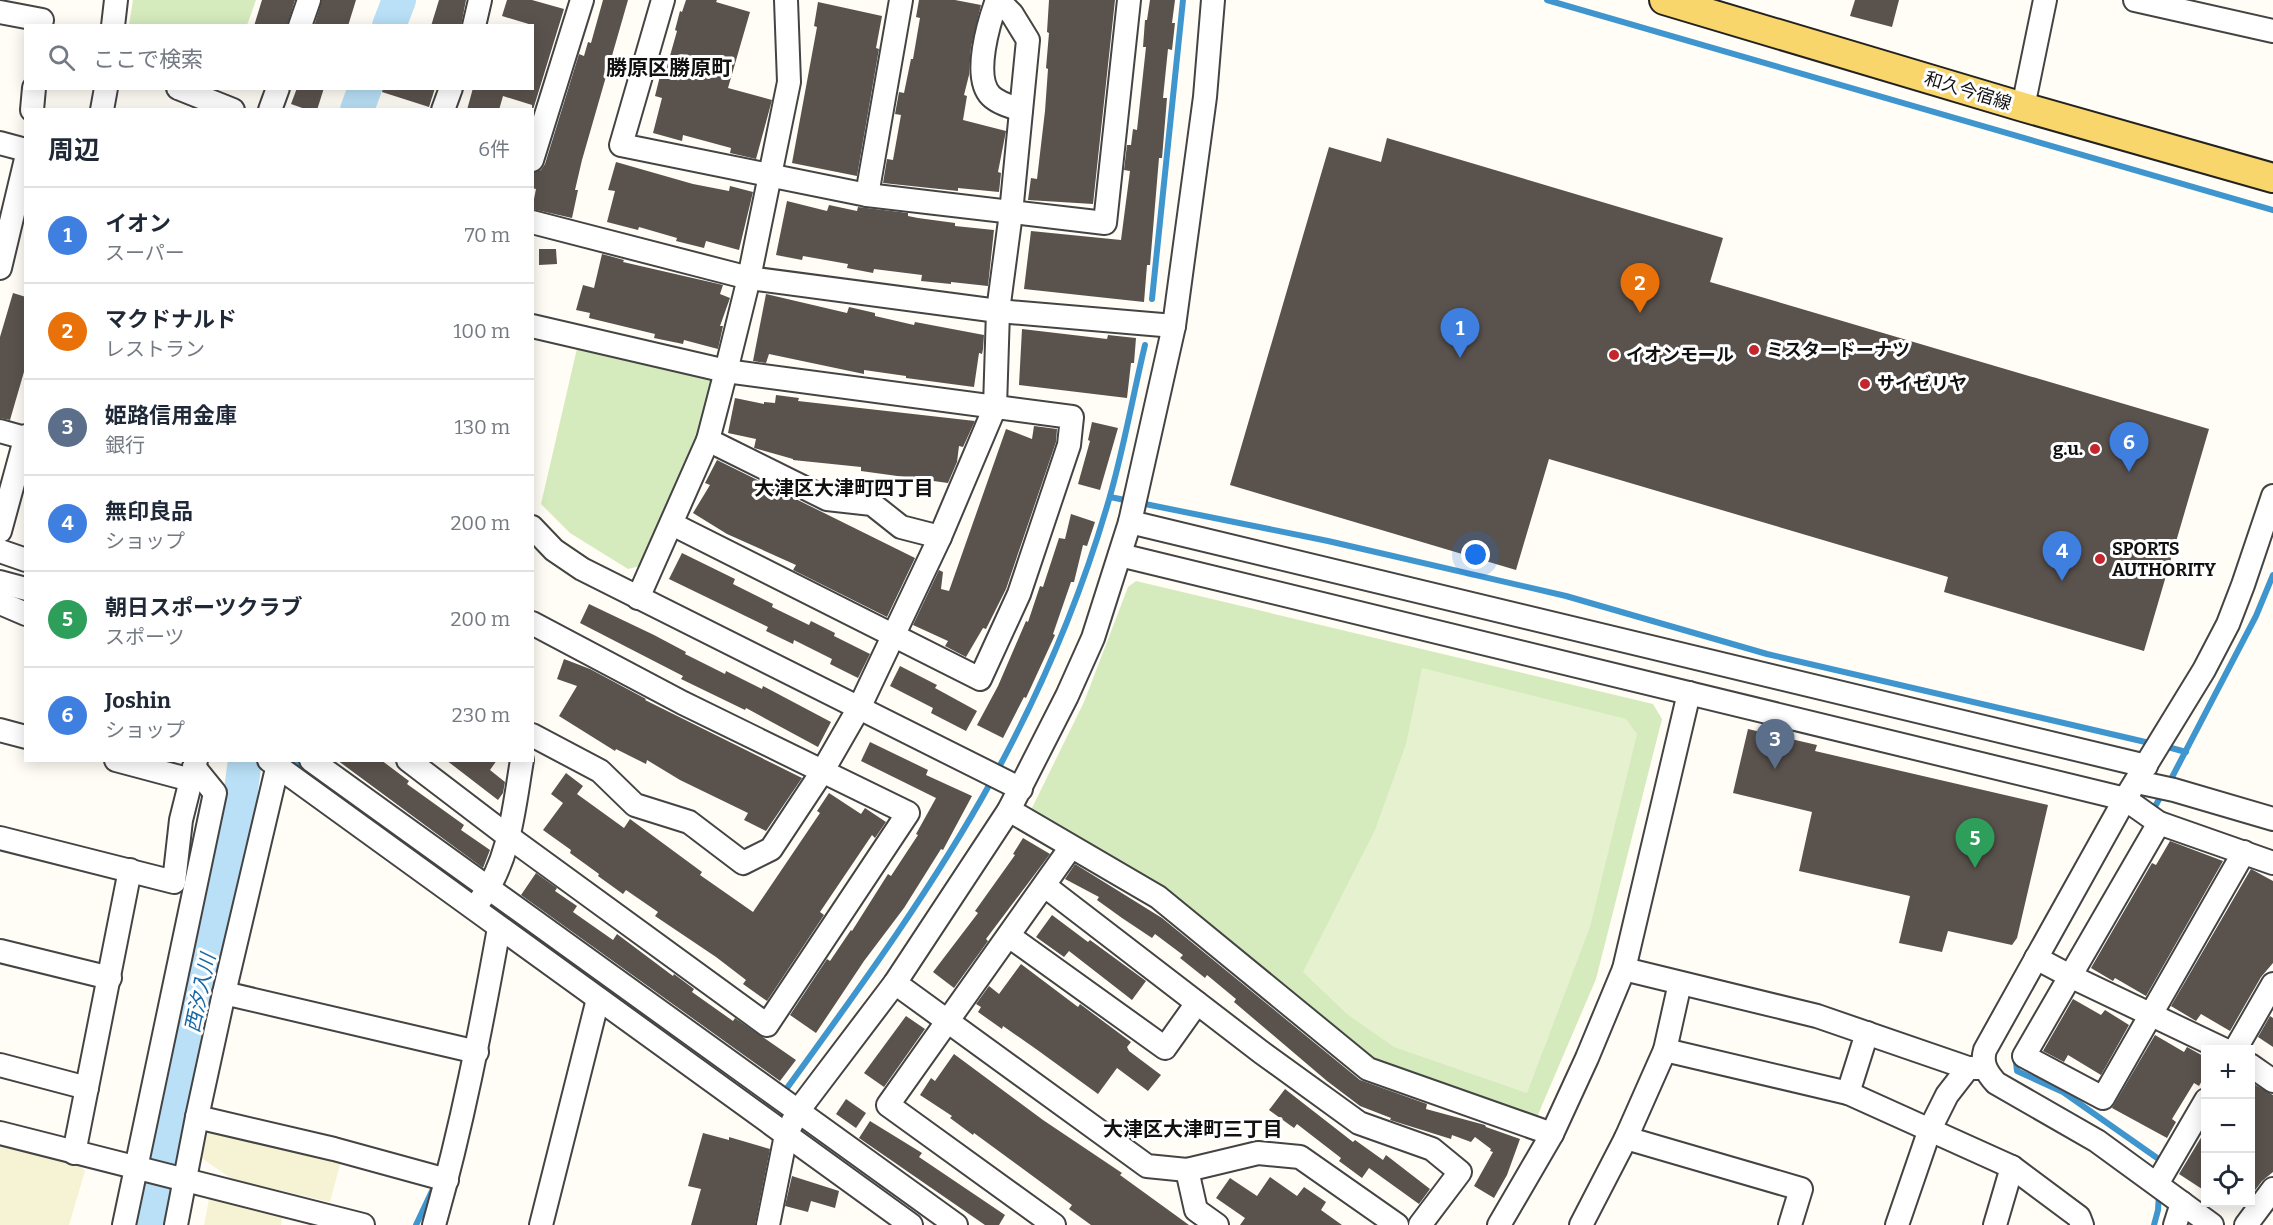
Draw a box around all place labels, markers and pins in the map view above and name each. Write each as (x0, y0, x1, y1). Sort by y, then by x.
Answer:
pin: 2 (1620, 264, 1660, 313)
pin: 1 (1440, 308, 1480, 358)
place label: ミスタードーナツ (1766, 339, 1910, 361)
marker: ミスタードーナツ (1747, 343, 1761, 357)
place label: イオンモール (1626, 344, 1734, 366)
marker: イオンモール (1607, 348, 1621, 362)
place label: サイゼリヤ (1877, 373, 1967, 395)
marker: サイゼリヤ (1858, 377, 1872, 391)
pin: 6 (2110, 422, 2148, 472)
place label: g.u. (2053, 438, 2083, 460)
marker: g.u. (2088, 442, 2102, 456)
pin: 4 (2042, 532, 2082, 581)
place label: SPORTS AUTHORITY (2112, 538, 2216, 581)
marker: SPORTS AUTHORITY (2093, 552, 2107, 566)
pin: 3 (1756, 720, 1794, 769)
pin: 5 (1956, 818, 1994, 868)

